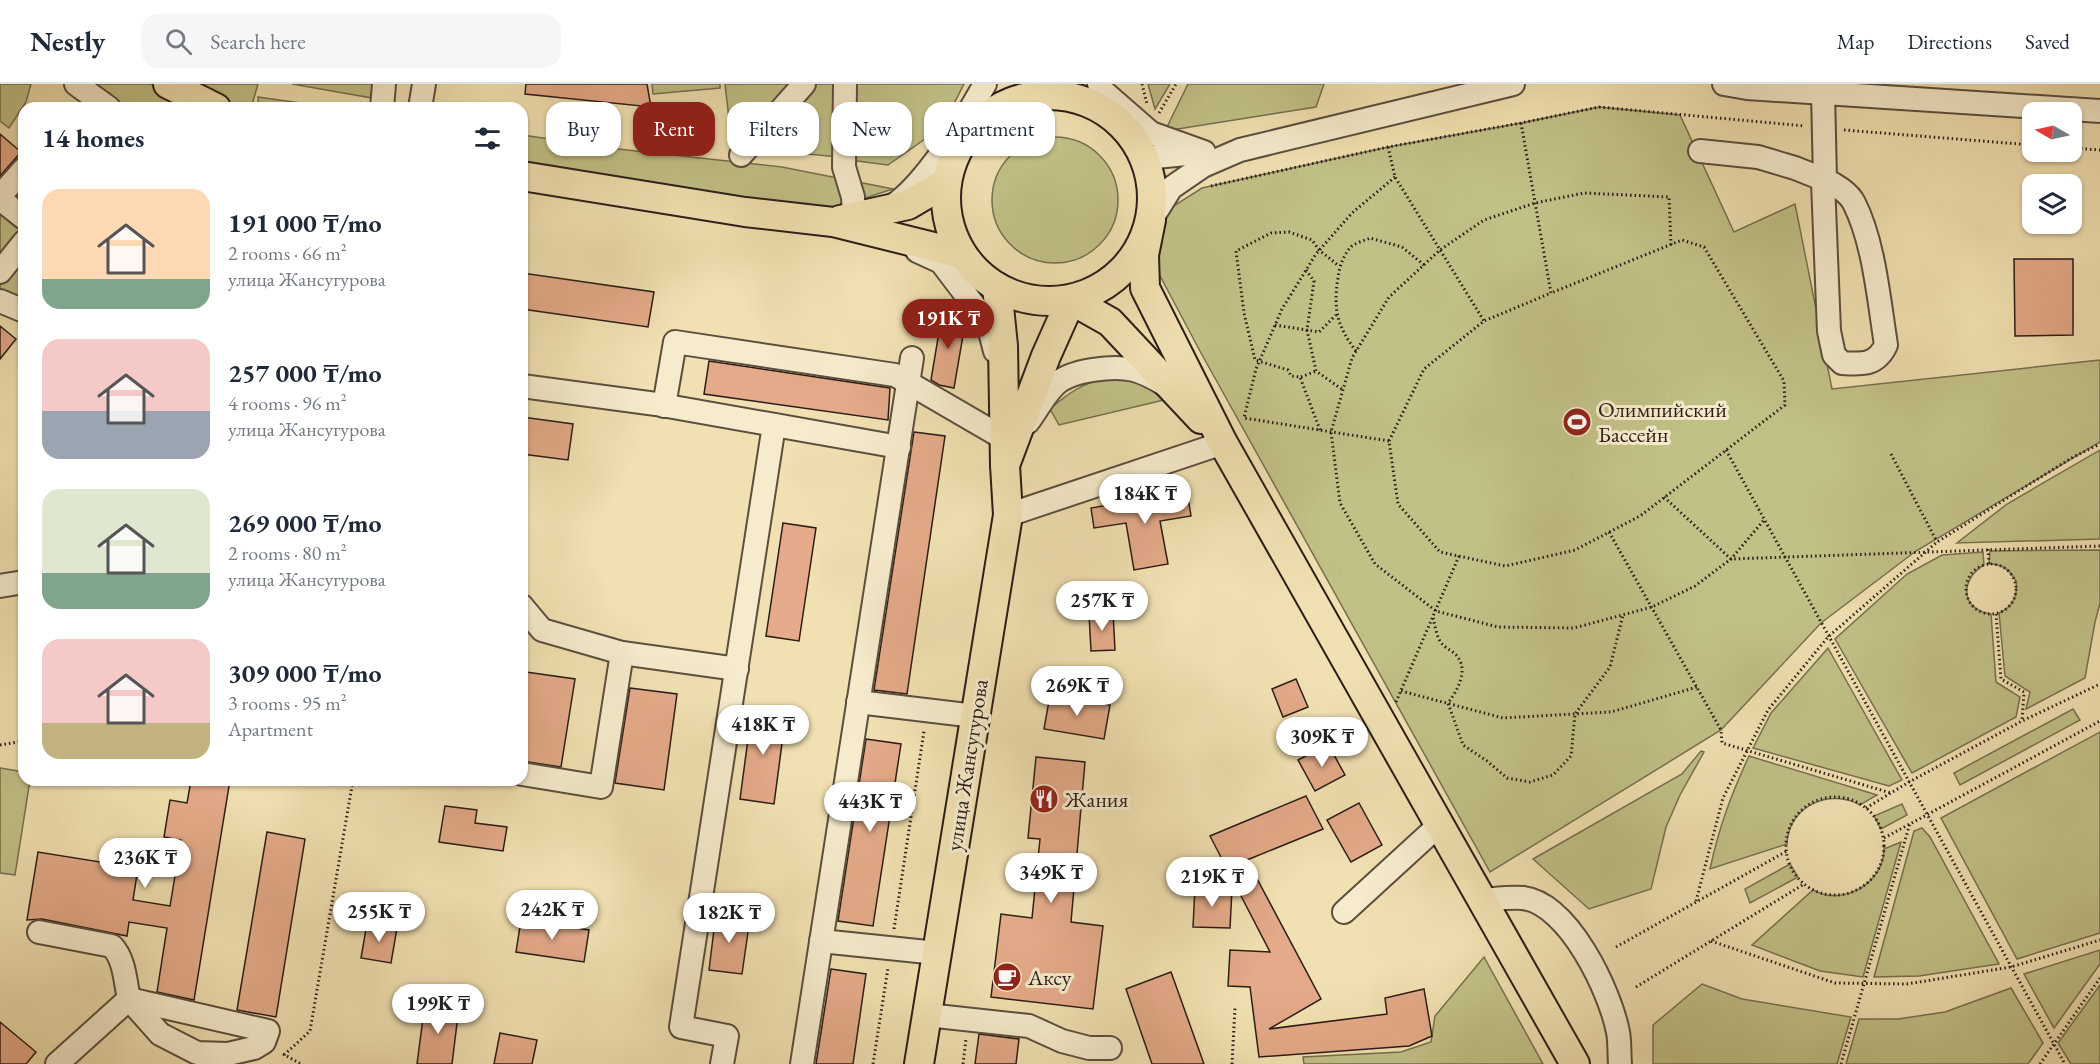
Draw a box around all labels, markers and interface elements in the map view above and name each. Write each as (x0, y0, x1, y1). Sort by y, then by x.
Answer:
search box (141, 14, 561, 68)
text: Nestly (30, 23, 105, 59)
icon: search (162, 25, 195, 58)
text: Search here (210, 27, 306, 56)
text: Map (1837, 28, 1874, 55)
text: Directions (1907, 28, 1992, 55)
text: Saved (2025, 28, 2070, 55)
chip: Buy (546, 102, 621, 156)
chip: Rent (633, 102, 715, 156)
chip: Filters (727, 102, 819, 156)
chip: New (831, 102, 912, 156)
chip: Apartment (924, 102, 1055, 156)
north arrow (2022, 102, 2082, 162)
map controls (2022, 102, 2082, 234)
text: 14 homes (42, 121, 144, 155)
icon: filters (471, 122, 504, 155)
button: layers (2022, 174, 2082, 234)
text: 191 000 ₸/mo (228, 206, 382, 240)
icon: home (90, 213, 162, 285)
text: 2 rooms · 66 m² (228, 240, 347, 266)
text: улица Жансугурова (228, 266, 386, 292)
pin: 191K ₸ (899, 299, 997, 350)
text: 191K ₸ (916, 305, 980, 331)
text: 257 000 ₸/mo (228, 356, 382, 390)
icon: home (90, 363, 162, 435)
text: 4 rooms · 96 m² (228, 390, 347, 416)
place label: Олимпийский Бассейн (1598, 395, 1727, 449)
sports icon: Олимпийский Бассейн (1561, 406, 1593, 438)
text: улица Жансугурова (228, 416, 386, 442)
pin: 184K ₸ (1096, 474, 1194, 525)
text: 184K ₸ (1113, 480, 1177, 506)
text: 269 000 ₸/mo (228, 506, 382, 540)
icon: home (90, 513, 162, 585)
text: 2 rooms · 80 m² (228, 540, 347, 566)
text: улица Жансугурова (228, 566, 386, 592)
pin: 257K ₸ (1053, 581, 1151, 632)
text: 257K ₸ (1070, 587, 1134, 613)
text: 309 000 ₸/mo (228, 656, 382, 690)
icon: home (90, 663, 162, 735)
pin: 269K ₸ (1028, 666, 1126, 717)
text: 269K ₸ (1045, 672, 1109, 698)
street label: улица Жансугурова (939, 677, 995, 853)
text: 3 rooms · 95 m² (228, 690, 347, 716)
pin: 418K ₸ (714, 705, 812, 756)
text: 418K ₸ (731, 711, 795, 737)
text: Apartment (228, 716, 313, 742)
pin: 309K ₸ (1273, 717, 1371, 768)
text: 309K ₸ (1290, 723, 1354, 749)
pin: 443K ₸ (821, 782, 919, 833)
restaurant icon: Жания (1028, 783, 1060, 815)
place label: Жания (1064, 785, 1128, 814)
text: 443K ₸ (838, 788, 902, 814)
pin: 236K ₸ (96, 838, 194, 889)
text: 236K ₸ (113, 844, 177, 870)
pin: 349K ₸ (1002, 853, 1100, 904)
pin: 219K ₸ (1163, 857, 1261, 908)
text: 349K ₸ (1019, 859, 1083, 885)
text: 219K ₸ (1180, 863, 1244, 889)
pin: 242K ₸ (503, 890, 601, 941)
pin: 255K ₸ (330, 892, 428, 943)
pin: 182K ₸ (680, 893, 778, 944)
text: 242K ₸ (520, 896, 584, 922)
text: 255K ₸ (347, 898, 411, 924)
text: 182K ₸ (697, 899, 761, 925)
cafe icon: Аксу (991, 961, 1023, 993)
place label: Аксу (1027, 963, 1072, 992)
pin: 199K ₸ (389, 984, 487, 1035)
text: 199K ₸ (406, 990, 470, 1016)

